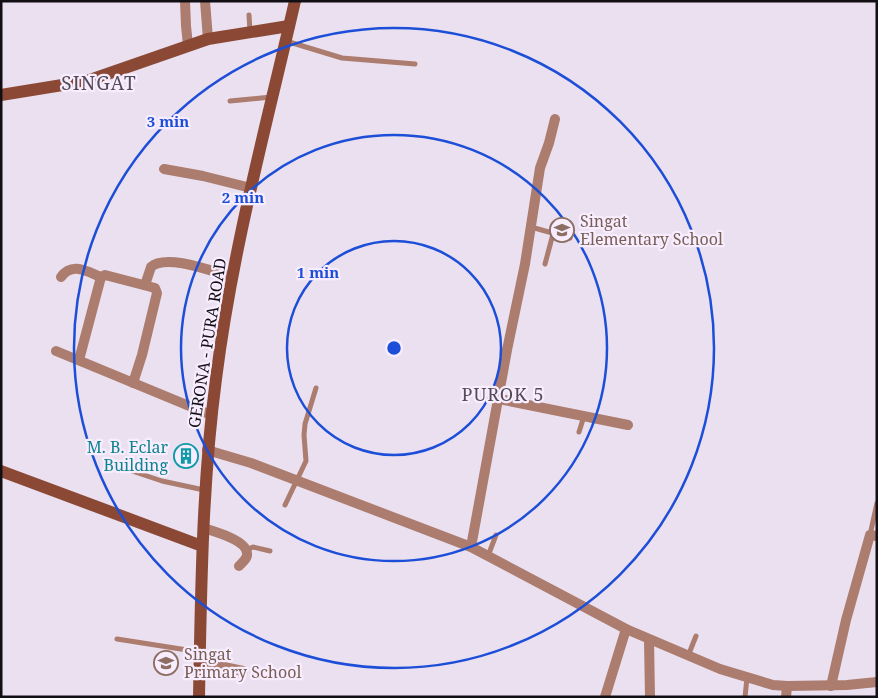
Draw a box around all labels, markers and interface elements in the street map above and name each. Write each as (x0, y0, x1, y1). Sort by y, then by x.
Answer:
district label: SINGAT (61, 70, 137, 96)
text: 3 min (147, 111, 189, 131)
text: 2 min (222, 187, 264, 207)
place label: Singat Elementary School (580, 210, 723, 250)
school or university icon: Singat Elementary School (549, 217, 575, 243)
street label: GERONA - PURA ROAD (183, 256, 231, 430)
text: 1 min (297, 262, 339, 282)
centre of rings (385, 339, 403, 357)
district label: PUROK 5 (462, 382, 544, 406)
place label: M. B. Eclar Building (87, 436, 168, 476)
building icon: M. B. Eclar Building (173, 443, 199, 469)
place label: Singat Primary School (184, 643, 301, 683)
school or university icon: Singat Primary School (153, 650, 179, 676)

